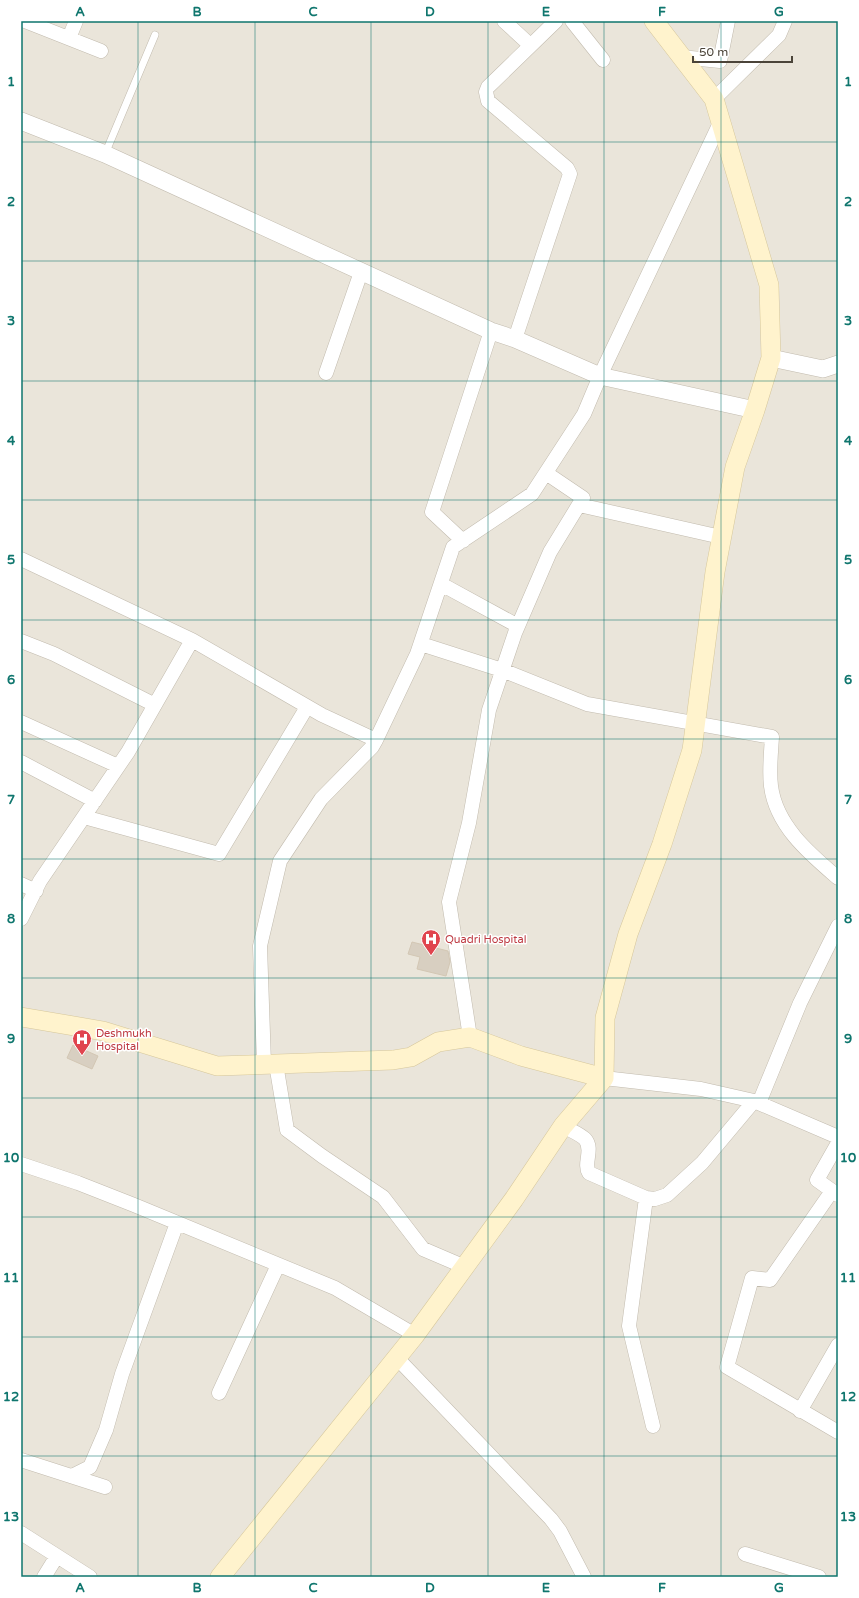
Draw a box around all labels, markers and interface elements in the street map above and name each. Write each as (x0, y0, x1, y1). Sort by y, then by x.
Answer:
text: A (75, 4, 85, 20)
text: B (192, 4, 202, 20)
text: C (308, 4, 318, 20)
text: D (425, 4, 435, 20)
text: E (542, 4, 550, 20)
text: F (658, 4, 666, 20)
text: G (774, 4, 784, 20)
scale bar (693, 38, 792, 64)
text: 50 m (699, 45, 728, 59)
text: 1 (7, 74, 15, 90)
text: 1 (844, 74, 852, 90)
text: 2 (7, 194, 15, 210)
text: 2 (844, 194, 852, 210)
text: 3 (7, 313, 15, 329)
text: 3 (844, 313, 852, 329)
text: 4 (7, 433, 16, 449)
text: 4 (844, 433, 853, 449)
text: 5 (7, 552, 15, 568)
text: 5 (844, 552, 852, 568)
text: 6 (7, 672, 15, 688)
text: 6 (844, 672, 852, 688)
text: 7 (7, 792, 15, 808)
text: 7 (844, 792, 852, 808)
text: 8 (7, 911, 15, 927)
text: 8 (844, 911, 852, 927)
hospital icon: Quadri Hospital (420, 928, 442, 956)
place label: Quadri Hospital (445, 933, 526, 946)
place label: Deshmukh Hospital (96, 1027, 152, 1053)
hospital icon: Deshmukh Hospital (71, 1028, 93, 1056)
text: 9 (7, 1031, 15, 1047)
text: 9 (844, 1031, 852, 1047)
text: 10 (3, 1150, 19, 1166)
text: 10 (840, 1150, 856, 1166)
text: 11 (3, 1270, 19, 1286)
text: 11 (840, 1270, 856, 1286)
text: 12 (3, 1389, 19, 1405)
text: 12 (840, 1389, 856, 1405)
text: 13 (3, 1509, 19, 1525)
text: 13 (840, 1509, 856, 1525)
text: A (75, 1580, 85, 1596)
text: B (192, 1580, 202, 1596)
text: C (308, 1580, 318, 1596)
text: D (425, 1580, 435, 1596)
text: E (542, 1580, 550, 1596)
text: F (658, 1580, 666, 1596)
text: G (774, 1580, 784, 1596)

